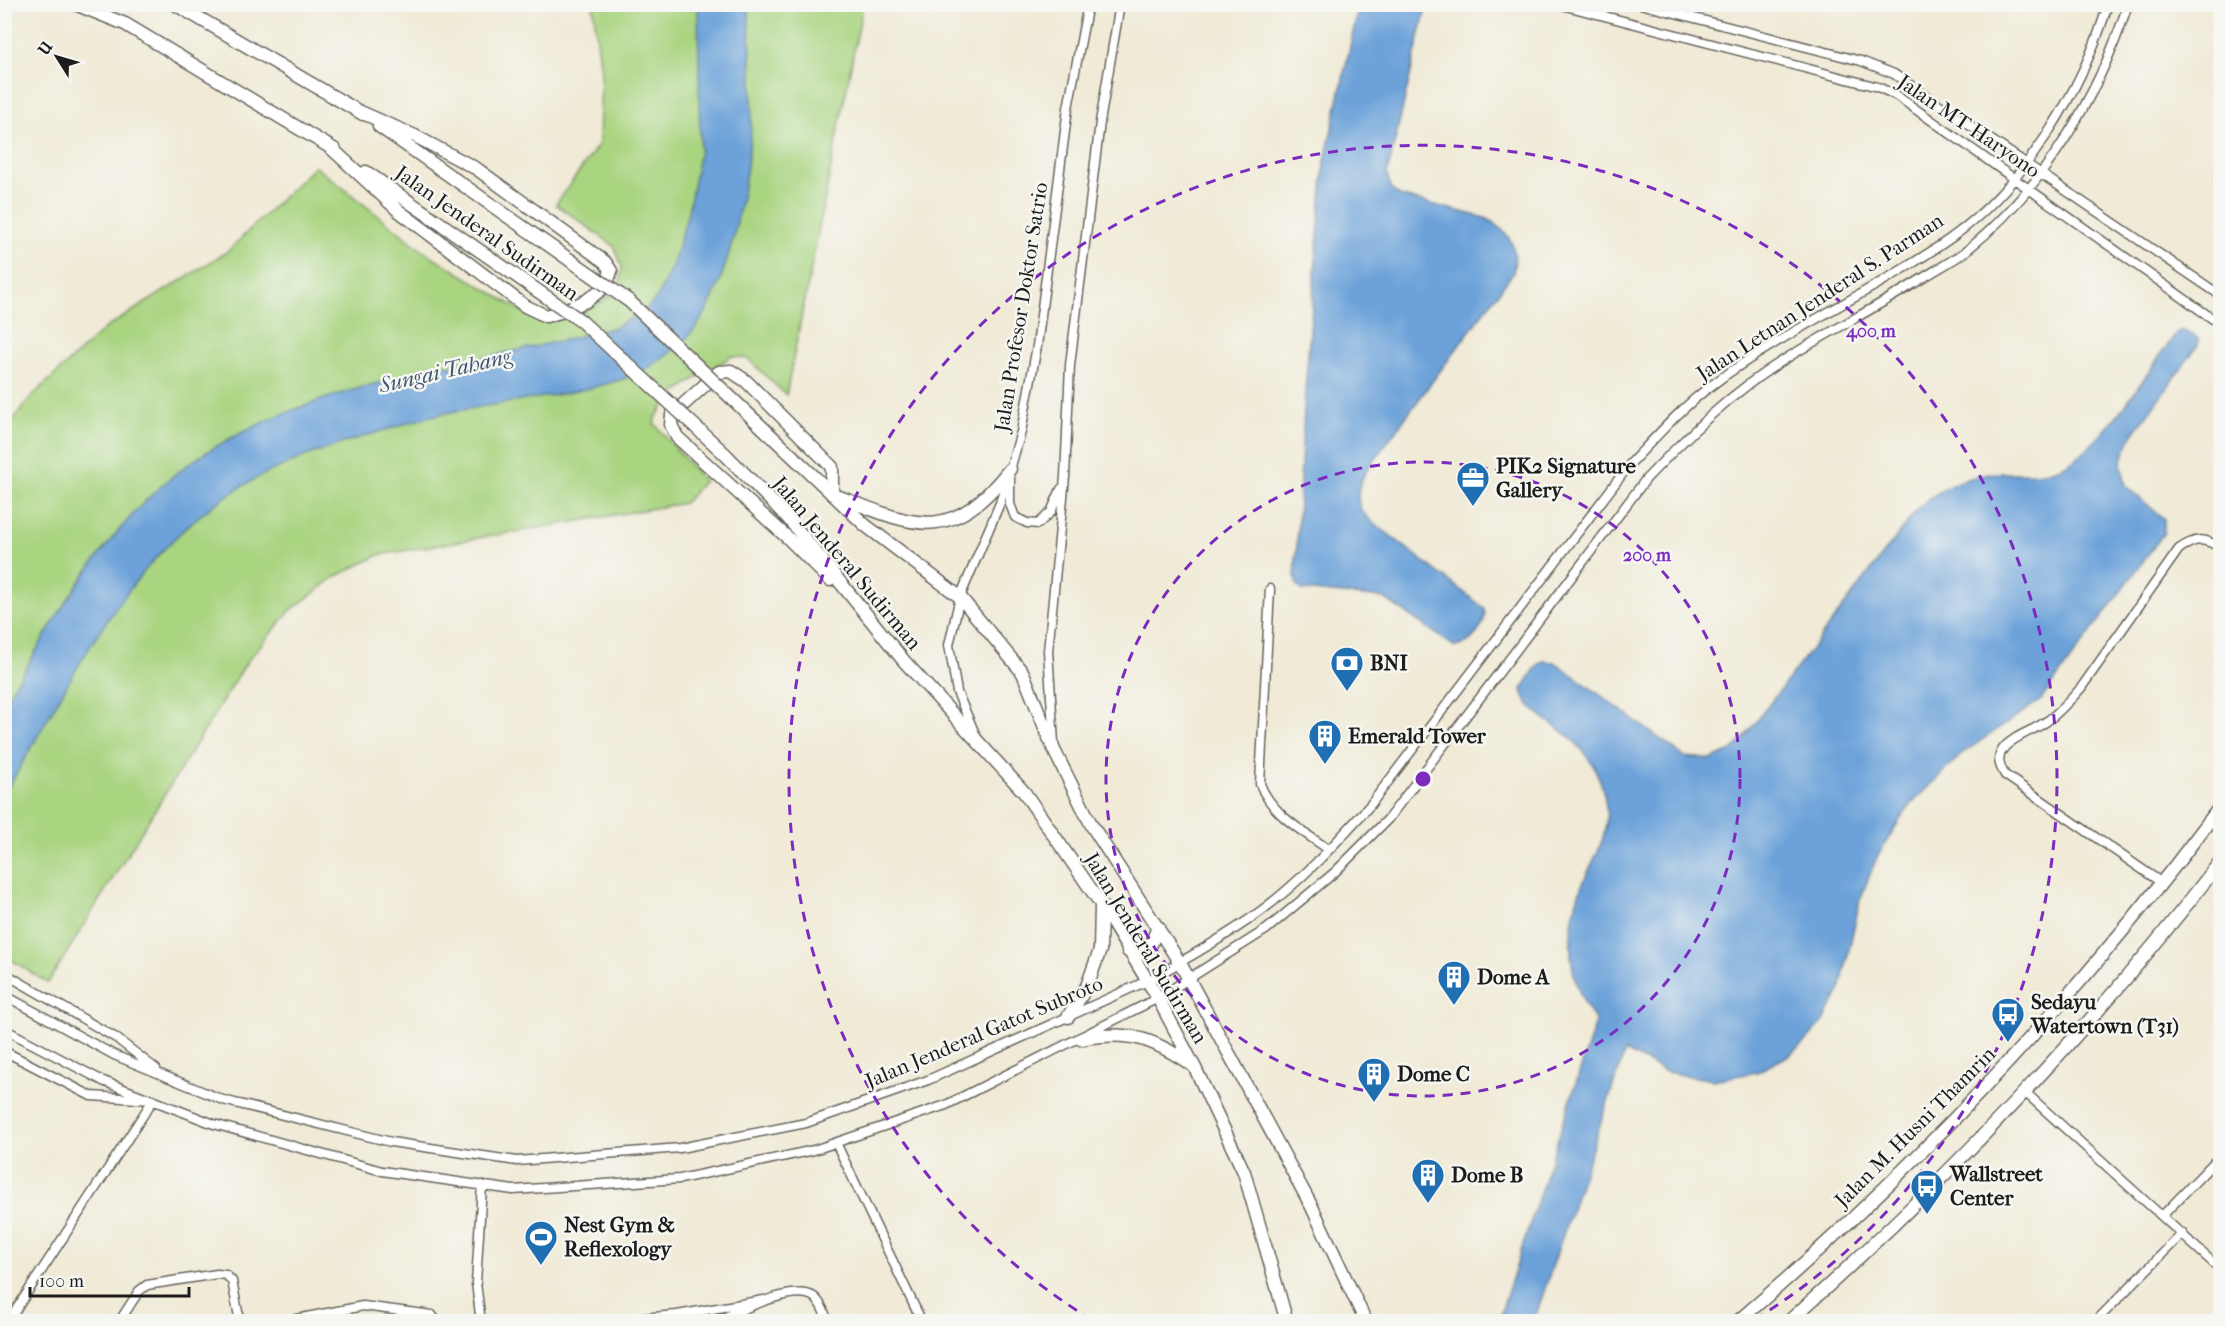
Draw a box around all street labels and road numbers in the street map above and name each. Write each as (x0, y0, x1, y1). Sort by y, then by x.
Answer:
street label: Jalan MT Haryono (1892, 68, 2045, 183)
street label: Jalan Jenderal Sudirman (389, 159, 583, 306)
street label: Jalan Profesor Doktor Satrio (989, 180, 1053, 436)
street label: Jalan Letnan Jenderal S. Parman (1691, 208, 1948, 387)
street label: Jalan Jenderal Sudirman (766, 470, 926, 654)
street label: Jalan Jenderal Sudirman (1078, 846, 1213, 1048)
street label: Jalan Jenderal Gatot Subroto (860, 971, 1106, 1094)
street label: Jalan M. Husni Thamrin (1828, 1042, 2000, 1214)

